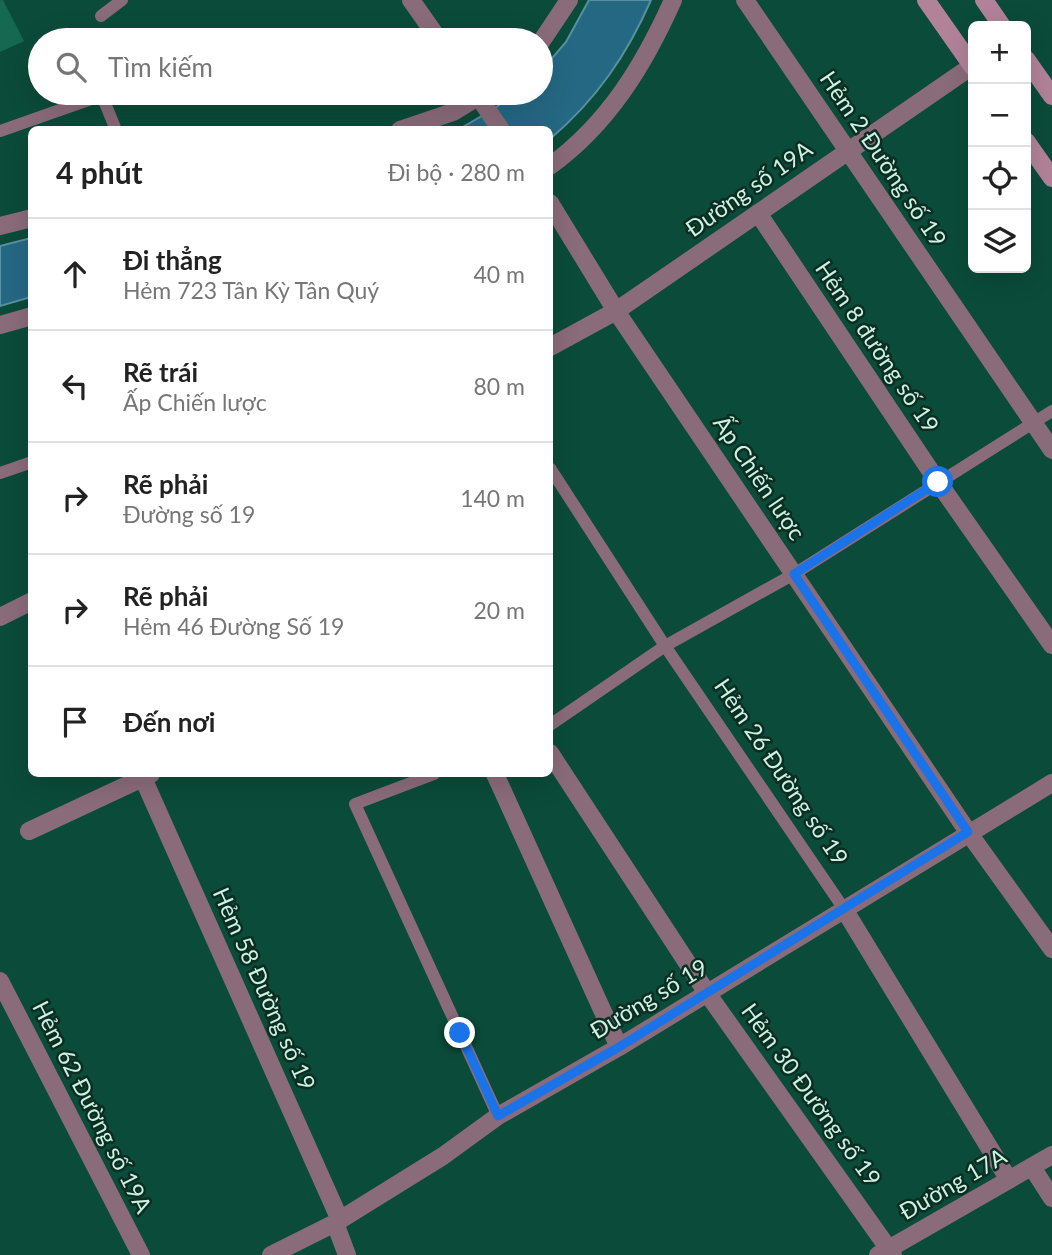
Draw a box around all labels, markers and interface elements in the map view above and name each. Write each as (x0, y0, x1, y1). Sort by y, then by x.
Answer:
map controls (968, 21, 1031, 273)
button: + (968, 21, 1031, 84)
search box (28, 28, 553, 105)
icon: search (52, 48, 90, 86)
text: Tìm kiếm (108, 51, 213, 83)
street label: Hẻm 2 Đường số 19 (815, 65, 953, 252)
button: − (968, 84, 1031, 147)
street label: Đường số 19A (680, 134, 817, 242)
button: locate (968, 147, 1031, 210)
text: 4 phút (56, 154, 143, 190)
text: Đi bộ · 280 m (388, 158, 525, 186)
button: layers (968, 210, 1031, 273)
text: Đi thẳng (123, 244, 222, 276)
icon: ahead (56, 255, 94, 293)
street label: Hẻm 8 đường số 19 (810, 255, 946, 438)
text: 40 m (474, 260, 525, 288)
text: Hẻm 723 Tân Kỳ Tân Quý (123, 276, 379, 304)
text: Rẽ trái (123, 356, 198, 388)
icon: left (56, 367, 94, 405)
text: 80 m (474, 372, 525, 400)
text: Ấp Chiến lược (123, 388, 267, 416)
street label: Ấp Chiến lược (708, 410, 812, 545)
route start (922, 466, 953, 497)
text: Rẽ phải (123, 468, 208, 500)
icon: right (56, 479, 94, 517)
text: 140 m (460, 484, 525, 512)
text: Đường số 19 (123, 500, 255, 528)
text: Rẽ phải (123, 580, 208, 612)
icon: right (56, 591, 94, 629)
text: 20 m (474, 596, 525, 624)
text: Hẻm 46 Đường Số 19 (123, 612, 344, 640)
street label: Hẻm 26 Đường số 19 (709, 673, 855, 870)
icon: arrive (56, 703, 94, 741)
text: Đến nơi (123, 706, 215, 738)
street label: Hẻm 58 Đường số 19 (208, 883, 322, 1094)
street label: Đường số 19 (585, 952, 712, 1044)
street label: Hẻm 62 Đường số 19A (27, 996, 159, 1218)
street label: Hẻm 30 Đường số 19 (736, 998, 887, 1191)
route end (444, 1017, 475, 1048)
street label: Đường 17A (894, 1141, 1011, 1225)

